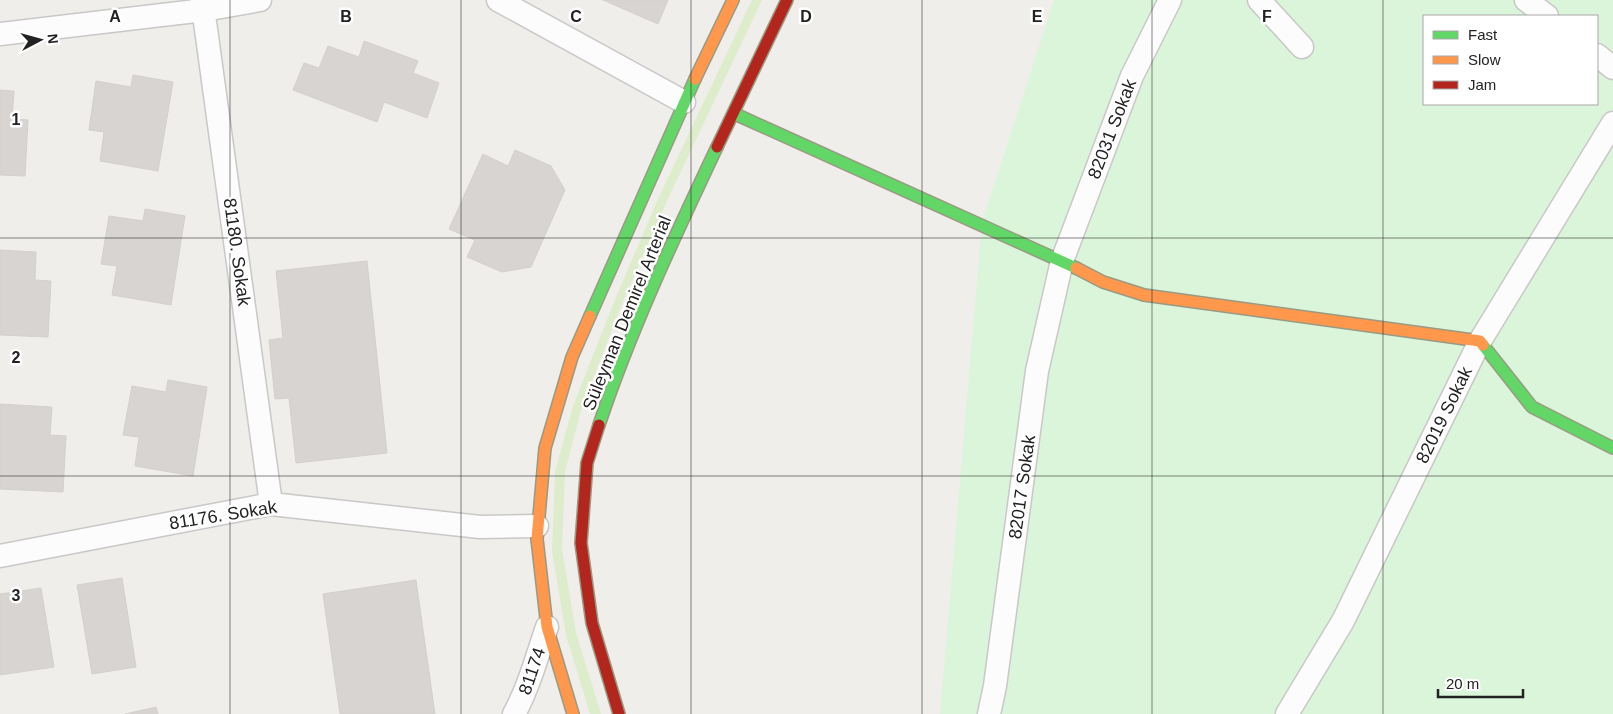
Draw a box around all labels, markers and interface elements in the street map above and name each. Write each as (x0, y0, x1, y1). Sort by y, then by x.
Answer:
text: A (109, 8, 121, 25)
text: B (340, 8, 352, 25)
text: C (570, 8, 582, 25)
text: D (800, 8, 812, 25)
text: E (1032, 8, 1043, 25)
text: F (1262, 8, 1272, 25)
north arrow (15, 15, 65, 65)
legend (1423, 15, 1598, 105)
text: Fast (1468, 26, 1498, 43)
text: N (44, 33, 61, 45)
text: Slow (1468, 51, 1501, 68)
street label: 82031 Sokak (1084, 75, 1141, 182)
text: Jam (1468, 76, 1496, 93)
text: 1 (12, 111, 21, 128)
street label: 81180. Sokak (220, 197, 255, 308)
street label: Süleyman Demirel Arterial (579, 213, 675, 413)
text: 2 (12, 349, 21, 366)
street label: 82019 Sokak (1412, 362, 1476, 467)
street label: 82017 Sokak (1005, 433, 1039, 540)
street label: 81176. Sokak (168, 496, 279, 533)
text: 3 (12, 587, 21, 604)
street label: 81174 (515, 645, 549, 697)
scale bar (1438, 666, 1523, 698)
text: 20 m (1446, 675, 1479, 692)

